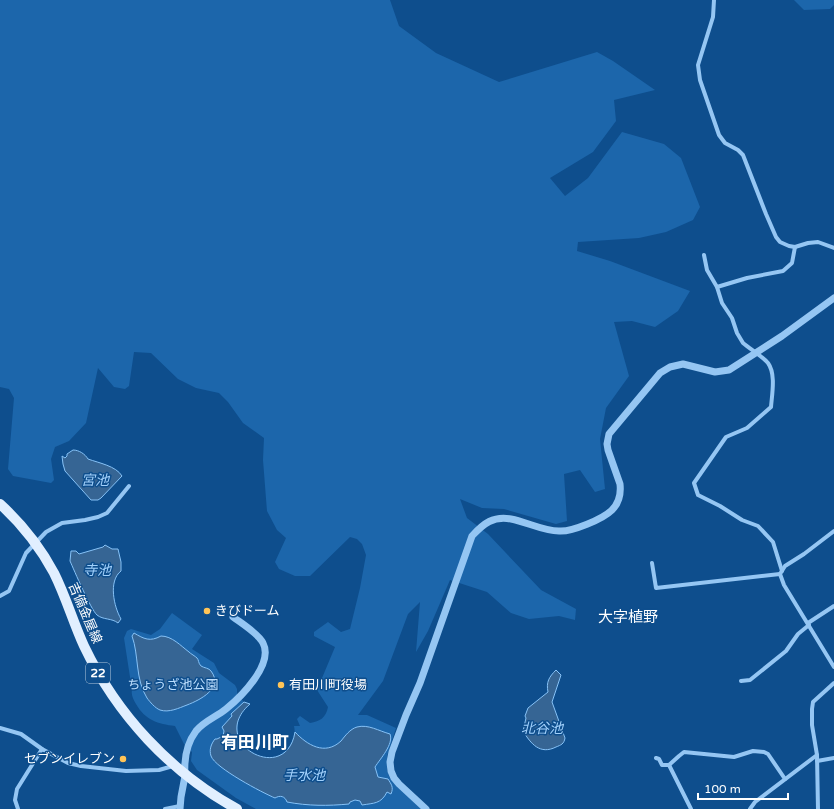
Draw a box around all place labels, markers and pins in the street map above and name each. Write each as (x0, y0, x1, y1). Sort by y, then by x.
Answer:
place label: きびドーム (215, 603, 280, 619)
marker: きびドーム (202, 606, 212, 616)
place label: 有田川町役場 (289, 677, 367, 693)
marker: 有田川町役場 (276, 680, 286, 690)
place label: セブンイレブン (24, 751, 115, 767)
marker: セブンイレブン (118, 754, 128, 764)

